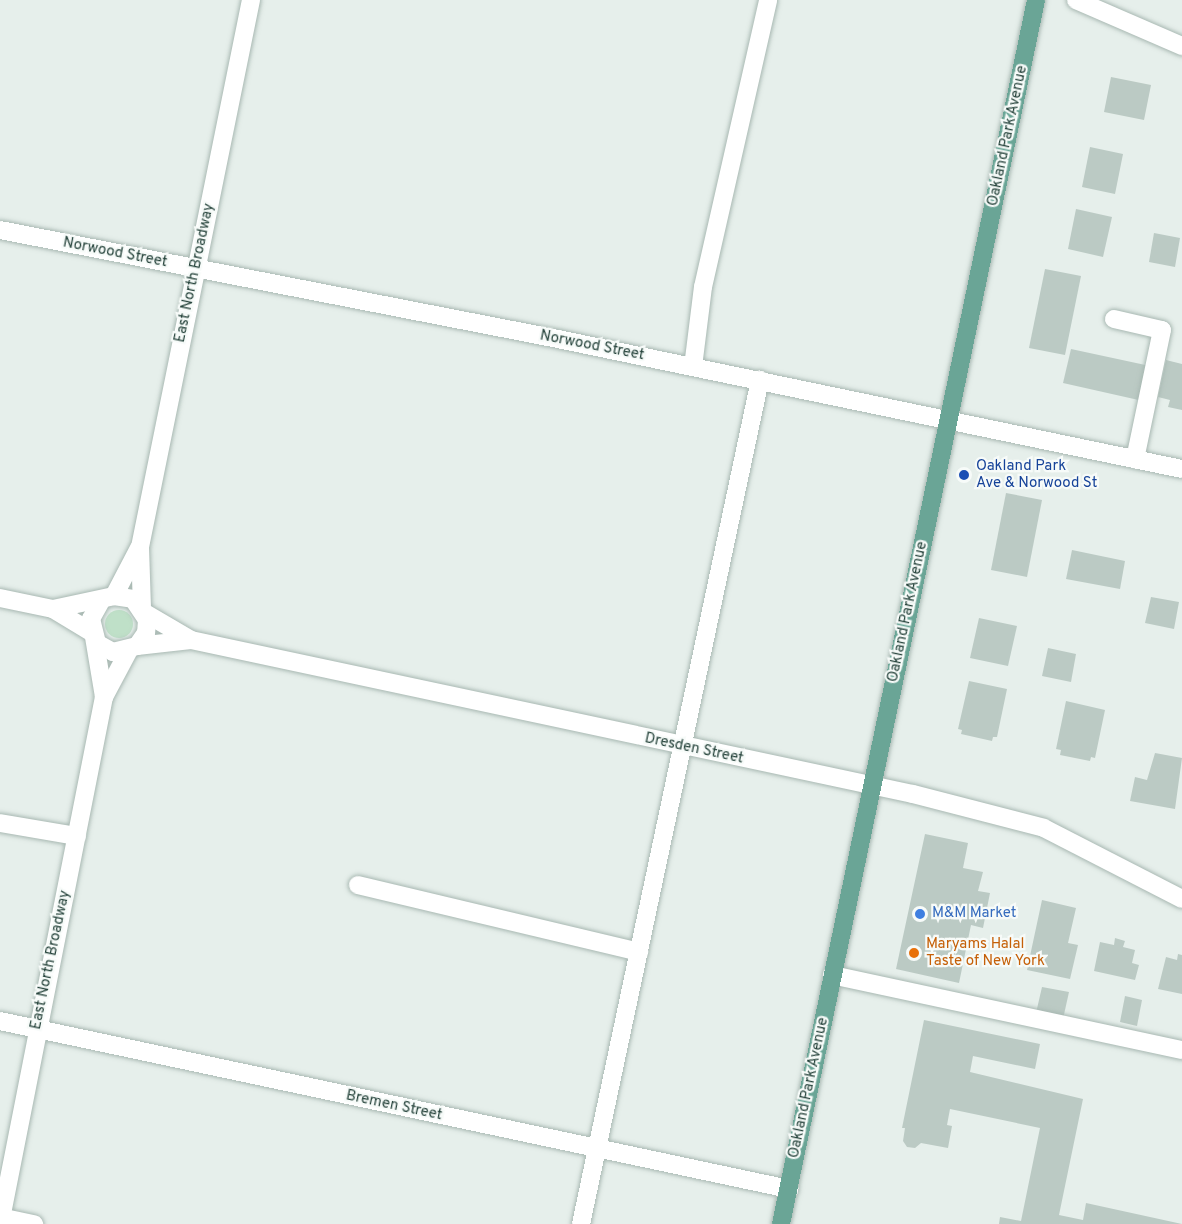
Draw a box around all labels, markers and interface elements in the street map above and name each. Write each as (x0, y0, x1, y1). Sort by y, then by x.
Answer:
street label: Oakland Park Avenue (984, 64, 1032, 208)
street label: East North Broadway (171, 202, 219, 344)
street label: Norwood Street (61, 234, 169, 272)
street label: Norwood Street (538, 327, 646, 365)
place label: Oakland Park Ave & Norwood St (976, 457, 1097, 492)
marker: Oakland Park Ave & Norwood St (957, 468, 971, 482)
street label: Oakland Park Avenue (884, 540, 932, 684)
street label: Dresden Street (643, 730, 745, 768)
street label: East North Broadway (27, 889, 75, 1031)
place label: M&M Market (932, 905, 1016, 923)
marker: M&M Market (913, 907, 927, 921)
place label: Maryams Halal Taste of New York (926, 935, 1045, 970)
marker: Maryams Halal Taste of New York (907, 946, 921, 960)
street label: Oakland Park Avenue (785, 1016, 833, 1160)
street label: Bremen Street (344, 1087, 444, 1125)

